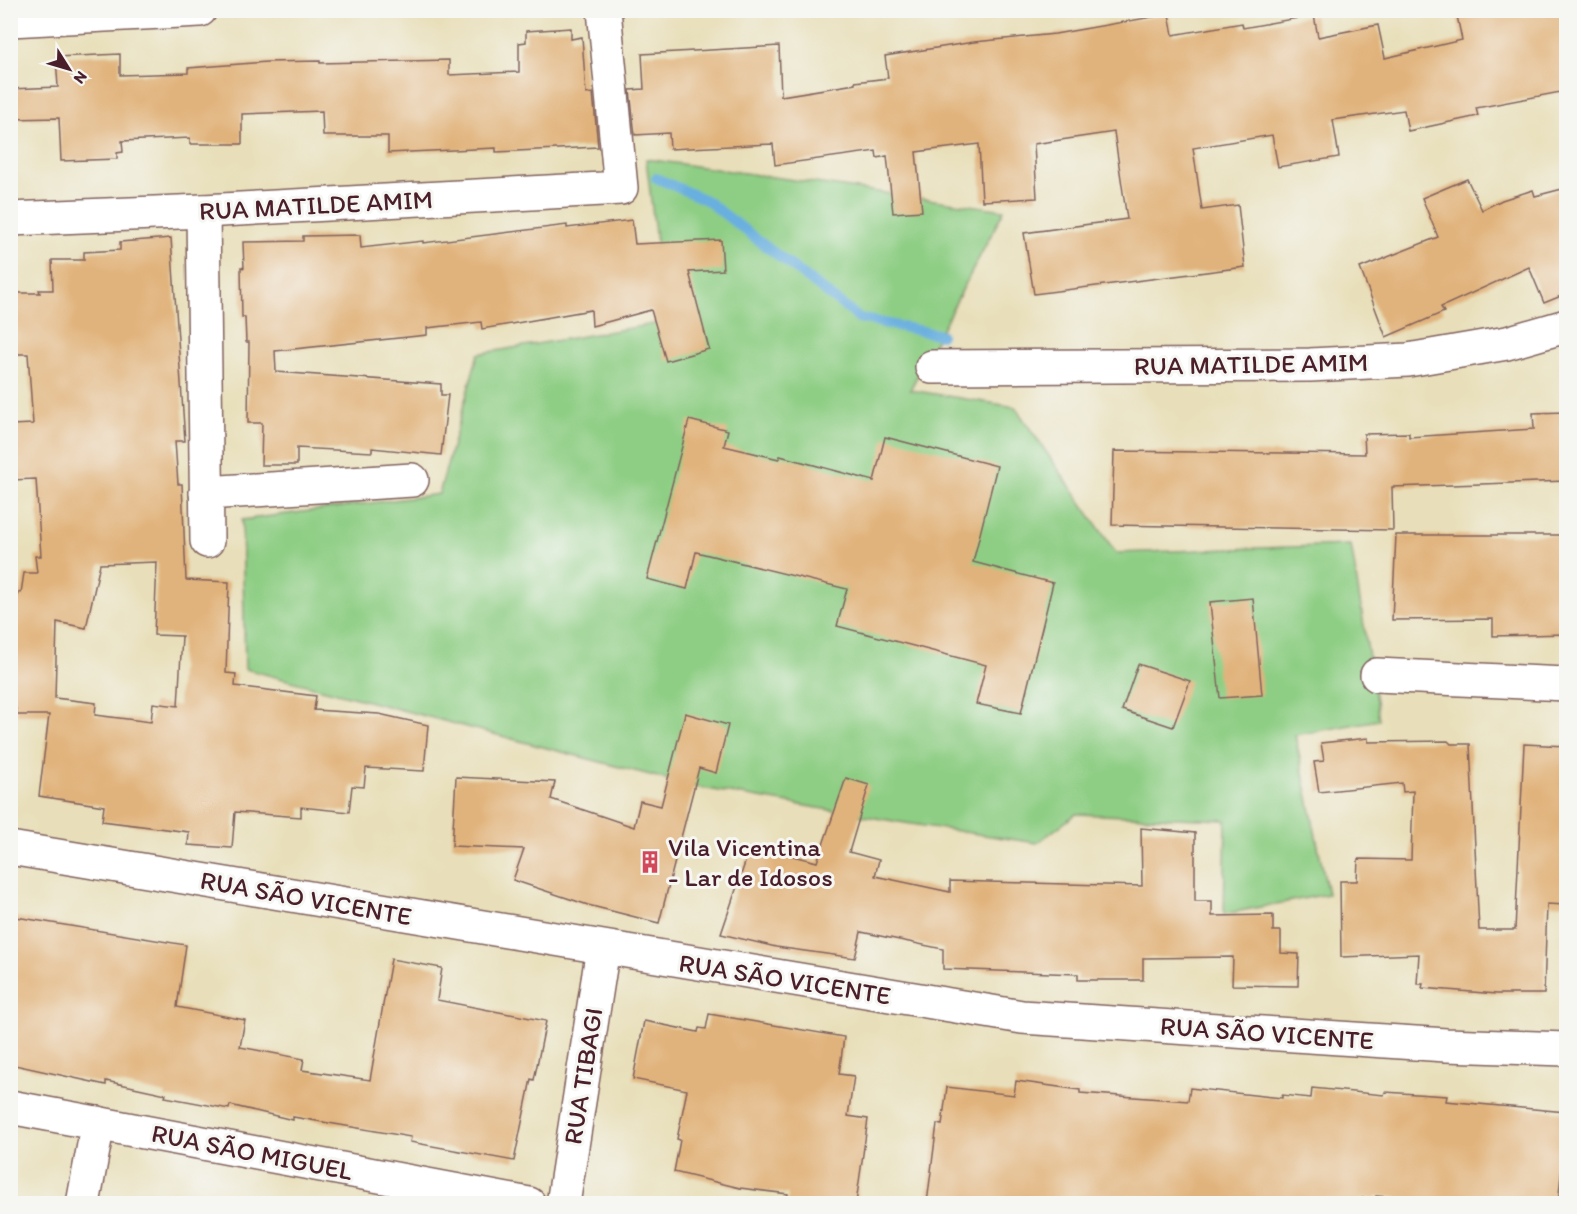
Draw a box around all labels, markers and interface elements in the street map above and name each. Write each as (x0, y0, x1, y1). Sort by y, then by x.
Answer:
north arrow (39, 39, 99, 99)
text: N (70, 68, 91, 88)
street label: RUA MATILDE AMIM (198, 183, 434, 227)
street label: RUA MATILDE AMIM (1134, 346, 1368, 382)
place label: Vila Vicentina - Lar de Idosos (668, 831, 833, 893)
building icon: Vila Vicentina - Lar de Idosos (637, 849, 663, 875)
street label: RUA SÃO VICENTE (198, 864, 414, 932)
street label: RUA SÃO VICENTE (677, 946, 893, 1012)
street label: RUA TIBAGI (556, 1005, 610, 1147)
street label: RUA SÃO VICENTE (1159, 1010, 1375, 1056)
street label: RUA SÃO MIGUEL (149, 1117, 355, 1187)

